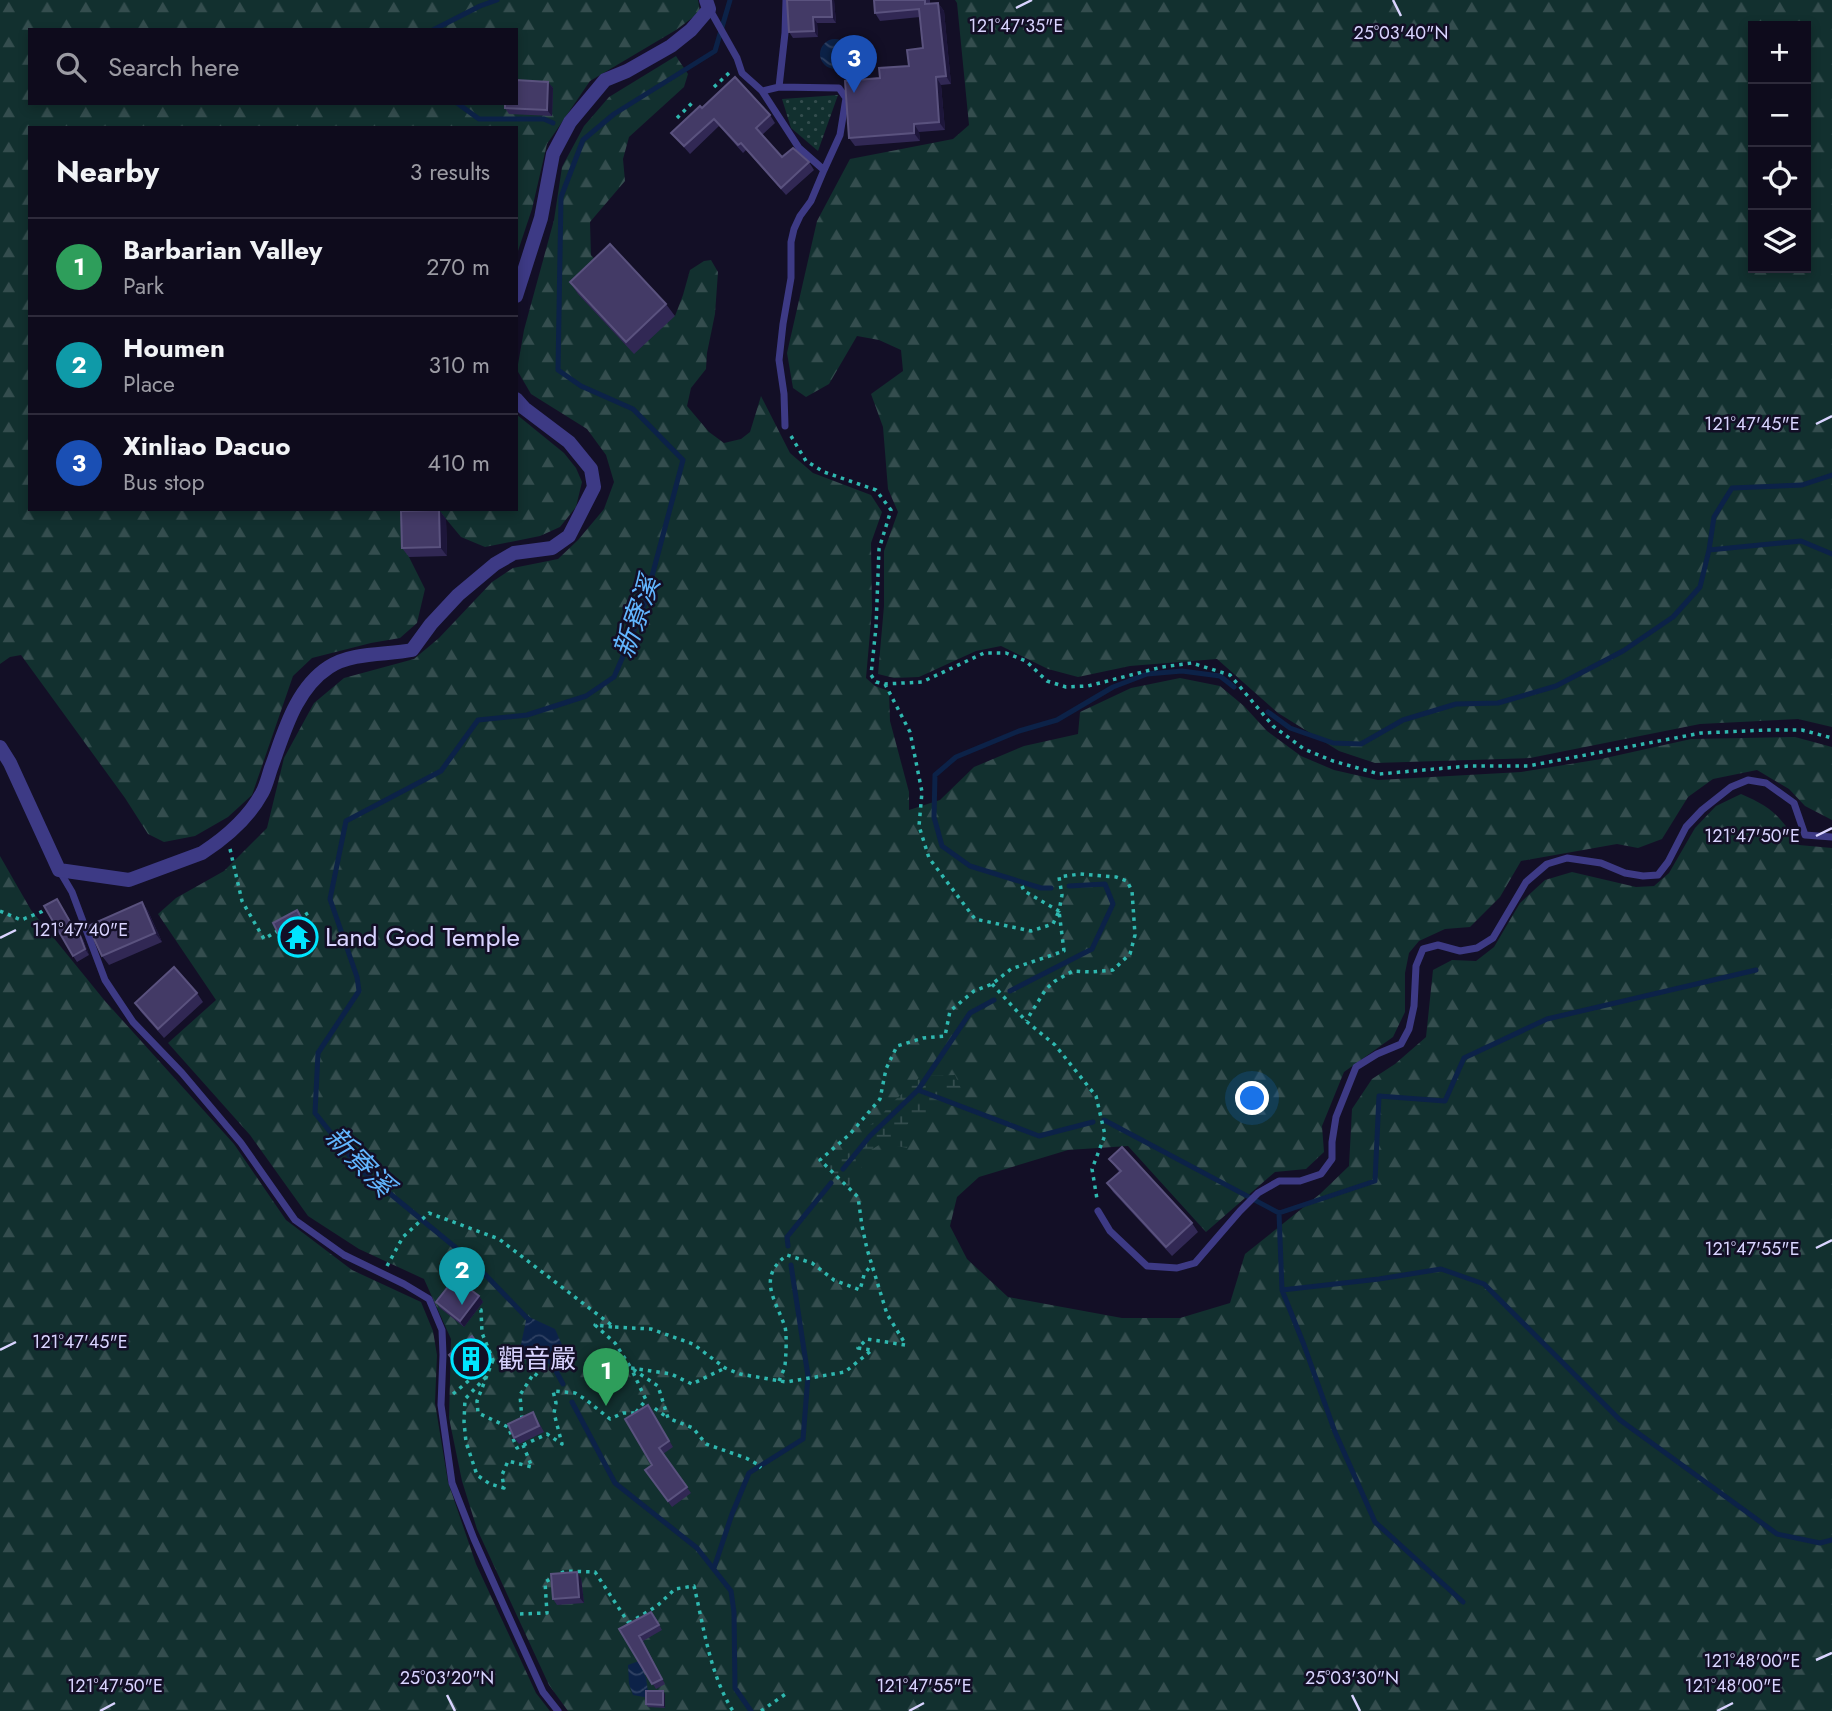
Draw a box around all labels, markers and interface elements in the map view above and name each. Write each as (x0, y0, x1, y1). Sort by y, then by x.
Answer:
text: 121°47'35"E (969, 13, 1063, 39)
text: 25°03'40"N (1354, 20, 1448, 46)
map controls (1748, 21, 1811, 273)
button: + (1748, 21, 1811, 84)
search box (28, 28, 518, 105)
pin: 3 (831, 35, 877, 93)
icon: search (52, 48, 90, 86)
text: Search here (108, 48, 240, 86)
button: − (1748, 84, 1811, 147)
button: locate (1748, 147, 1811, 210)
text: Nearby (56, 150, 159, 193)
text: 3 results (410, 155, 490, 189)
button: layers (1748, 210, 1811, 273)
text: Barbarian Valley (123, 231, 322, 269)
text: 1 (73, 250, 85, 284)
text: 270 m (426, 250, 490, 284)
text: Park (123, 269, 164, 303)
text: Houmen (123, 329, 225, 367)
text: 2 (71, 348, 87, 382)
text: 310 m (428, 348, 490, 382)
text: Place (123, 367, 175, 401)
text: 121°47'45"E (1704, 411, 1800, 437)
text: Xinliao Dacuo (123, 427, 291, 465)
text: 3 (72, 446, 86, 480)
text: 410 m (428, 446, 490, 480)
text: Bus stop (123, 465, 205, 499)
water label: 新寮溪 (603, 567, 671, 664)
text: 121°47'50"E (1704, 823, 1800, 849)
temple icon: Land God Temple (277, 916, 319, 958)
text: 121°47'40"E (32, 917, 128, 943)
place label: Land God Temple (325, 918, 520, 956)
your location (1235, 1081, 1269, 1115)
water label: 新寮溪 (316, 1117, 406, 1209)
text: 121°47'55"E (1704, 1236, 1800, 1262)
pin: 2 (439, 1247, 485, 1305)
text: 121°47'45"E (32, 1329, 128, 1355)
building icon: 觀音嚴 (450, 1338, 492, 1380)
place label: 觀音嚴 (498, 1340, 576, 1378)
pin: 1 (583, 1348, 629, 1406)
text: 121°48'00"E (1704, 1648, 1800, 1674)
text: 25°03'20"N (400, 1665, 494, 1691)
text: 25°03'30"N (1305, 1665, 1399, 1691)
text: 121°47'50"E (67, 1673, 163, 1699)
text: 121°47'55"E (876, 1673, 972, 1699)
text: 121°48'00"E (1685, 1673, 1781, 1699)

